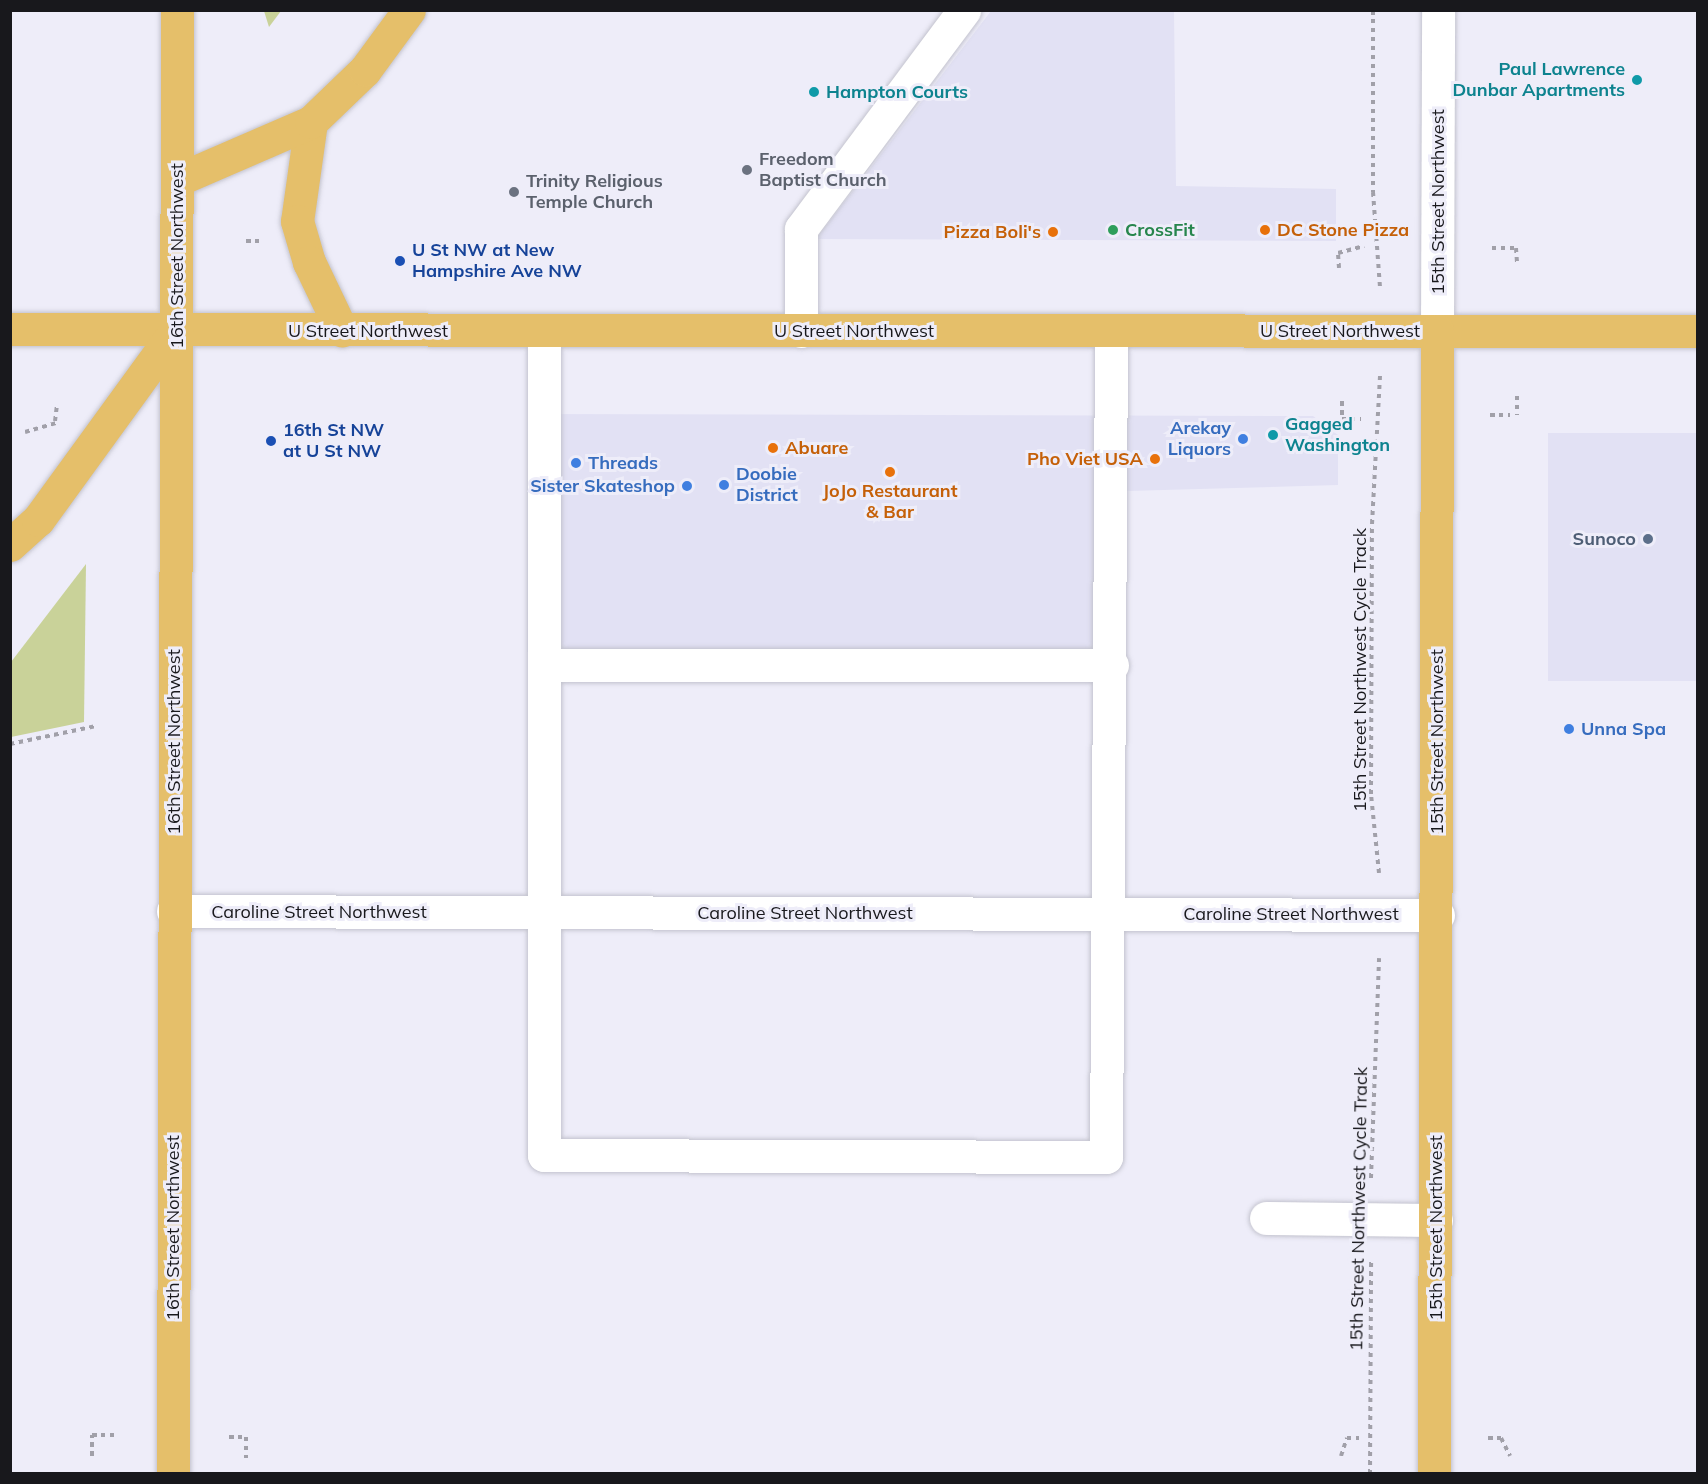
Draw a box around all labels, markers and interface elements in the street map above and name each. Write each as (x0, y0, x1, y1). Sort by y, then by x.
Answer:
place label: Paul Lawrence Dunbar Apartments (1452, 59, 1625, 101)
marker: Paul Lawrence Dunbar Apartments (1630, 73, 1644, 87)
place label: Hampton Courts (826, 81, 968, 103)
marker: Hampton Courts (807, 85, 821, 99)
street label: 15th Street Northwest (1427, 109, 1449, 295)
place label: Freedom Baptist Church (759, 149, 887, 192)
street label: 16th Street Northwest (166, 163, 188, 349)
marker: Freedom Baptist Church (740, 163, 754, 177)
place label: Trinity Religious Temple Church (526, 171, 663, 213)
marker: Trinity Religious Temple Church (507, 185, 521, 199)
place label: CrossFit (1125, 219, 1195, 241)
place label: DC Stone Pizza (1277, 219, 1409, 241)
place label: Pizza Boli's (944, 221, 1041, 243)
marker: CrossFit (1106, 223, 1120, 237)
marker: DC Stone Pizza (1258, 223, 1272, 237)
marker: Pizza Boli's (1046, 225, 1060, 239)
place label: U St NW at New Hampshire Ave NW (412, 240, 582, 282)
marker: U St NW at New Hampshire Ave NW (393, 254, 407, 268)
street label: U Street Northwest (288, 320, 448, 342)
street label: U Street Northwest (774, 320, 934, 342)
street label: U Street Northwest (1260, 320, 1420, 342)
place label: Gagged Washington (1285, 414, 1390, 456)
place label: Arekay Liquors (1168, 418, 1231, 460)
place label: 16th St NW at U St NW (283, 420, 384, 462)
marker: Gagged Washington (1266, 428, 1280, 442)
marker: Arekay Liquors (1236, 432, 1250, 446)
marker: 16th St NW at U St NW (264, 434, 278, 448)
place label: Abuare (785, 437, 848, 459)
marker: Abuare (766, 441, 780, 455)
place label: Pho Viet USA (1027, 448, 1143, 470)
place label: Threads (588, 452, 658, 474)
marker: Pho Viet USA (1148, 452, 1162, 466)
marker: Threads (569, 456, 583, 470)
place label: Doobie District (736, 464, 798, 506)
marker: JoJo Restaurant & Bar (883, 465, 897, 479)
place label: Sister Skateshop (530, 475, 675, 497)
marker: Doobie District (717, 478, 731, 492)
marker: Sister Skateshop (680, 479, 694, 493)
place label: JoJo Restaurant & Bar (823, 481, 957, 524)
street label: 15th Street Northwest Cycle Track (1349, 528, 1371, 812)
place label: Sunoco (1573, 528, 1636, 550)
marker: Sunoco (1641, 532, 1655, 546)
street label: 16th Street Northwest (163, 649, 185, 835)
street label: 15th Street Northwest (1426, 649, 1448, 835)
place label: Unna Spa (1581, 718, 1666, 740)
marker: Unna Spa (1562, 722, 1576, 736)
street label: Caroline Street Northwest (211, 901, 427, 923)
street label: Caroline Street Northwest (697, 902, 913, 924)
street label: Caroline Street Northwest (1183, 903, 1399, 925)
street label: 15th Street Northwest Cycle Track (1346, 1067, 1372, 1351)
street label: 16th Street Northwest (162, 1135, 184, 1321)
street label: 15th Street Northwest (1425, 1135, 1447, 1321)

